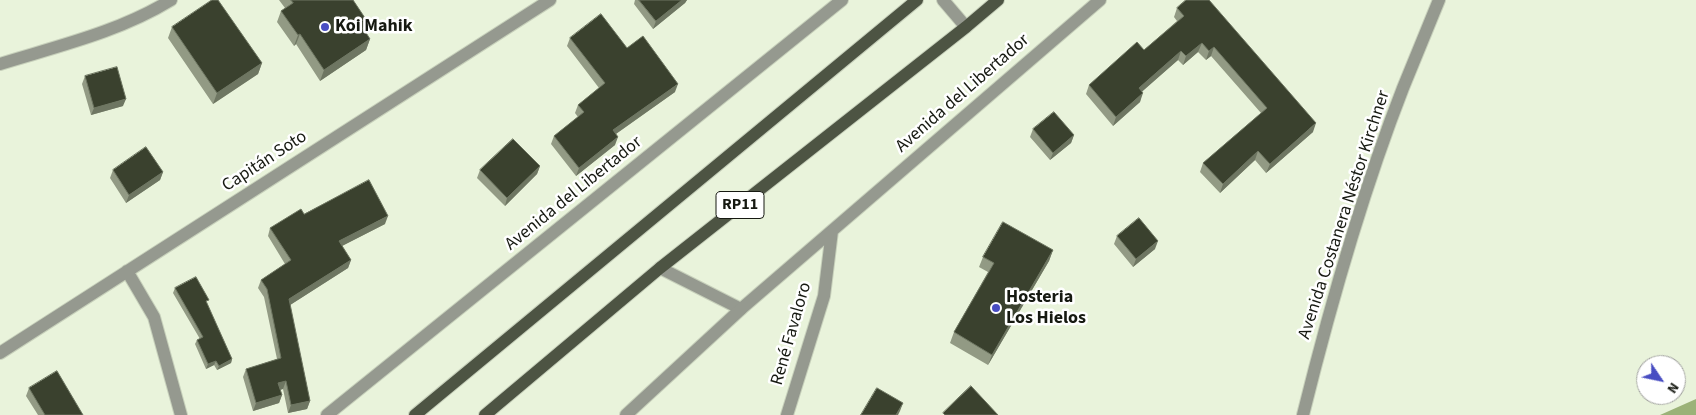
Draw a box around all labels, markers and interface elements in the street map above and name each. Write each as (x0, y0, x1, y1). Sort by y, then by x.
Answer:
place label: Koi Mahik (335, 16, 413, 38)
marker: Koi Mahik (319, 21, 331, 33)
street label: Avenida del Libertador (892, 30, 1034, 158)
street label: Avenida Costanera Néstor Kirchner (1295, 88, 1395, 342)
street label: Capitán Soto (219, 127, 311, 197)
street label: Avenida del Libertador (501, 132, 647, 256)
road number: RP11 (716, 192, 764, 218)
street label: René Favaloro (767, 280, 817, 388)
place label: Hosteria Los Hielos (1006, 287, 1086, 330)
marker: Hosteria Los Hielos (990, 302, 1002, 314)
north arrow (1636, 355, 1686, 405)
text: N (1662, 378, 1684, 397)

